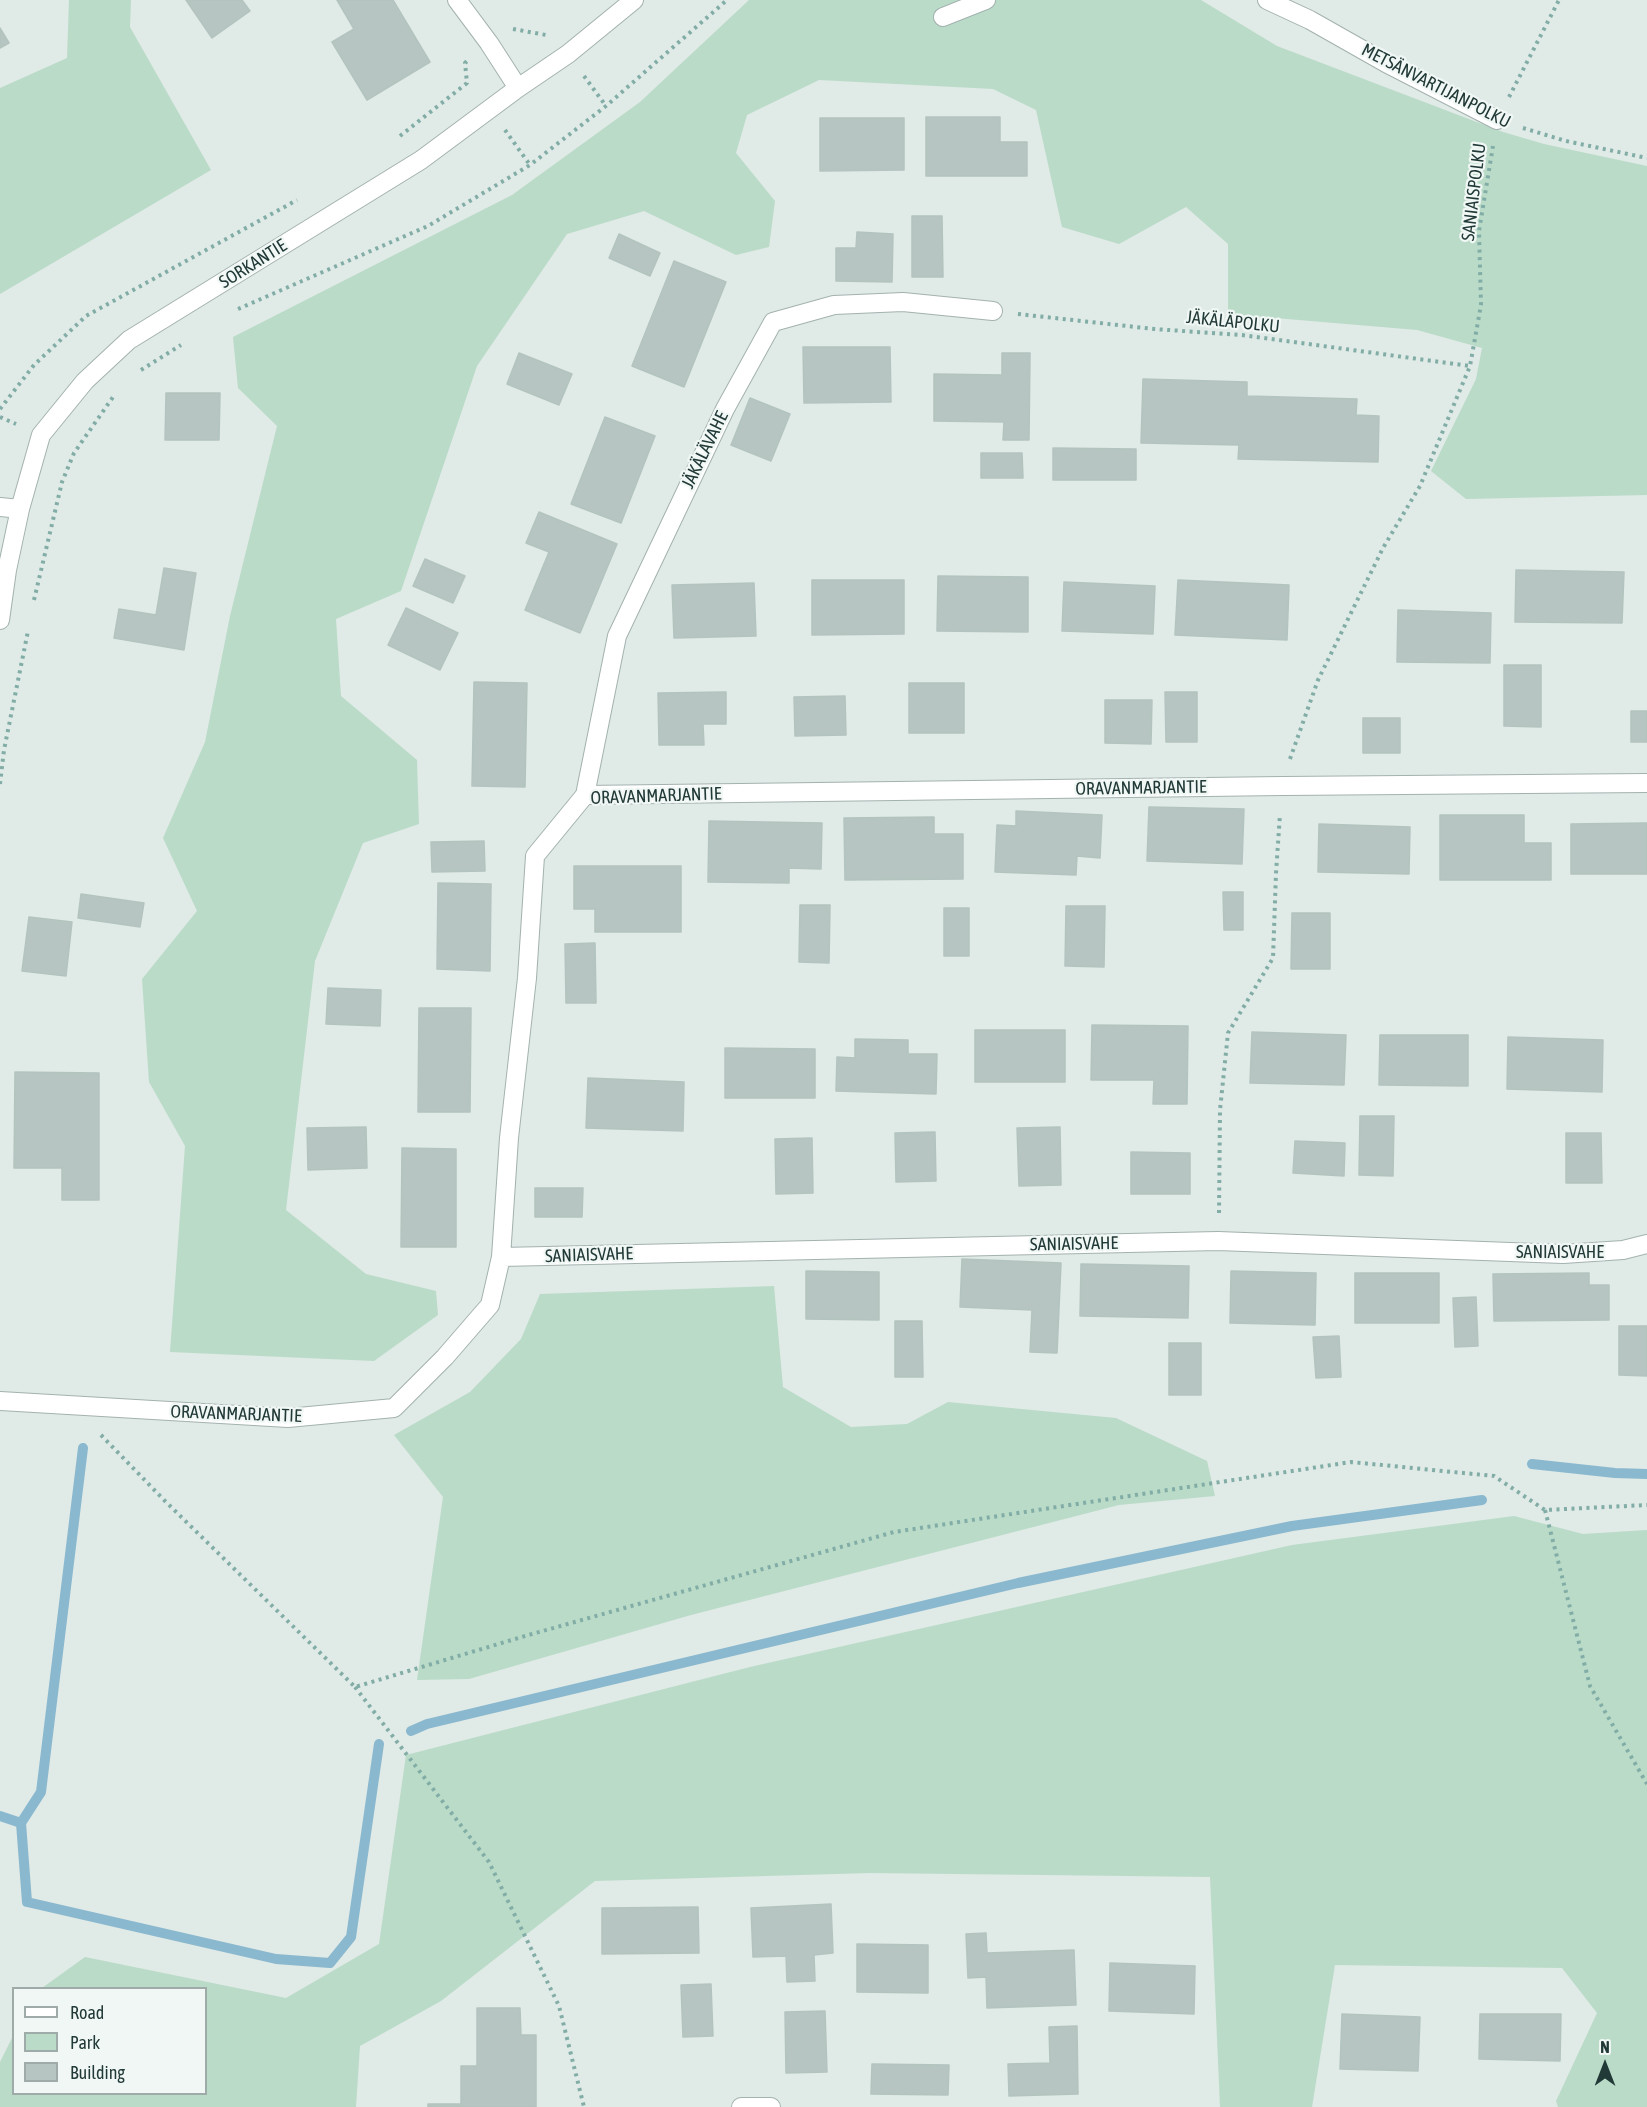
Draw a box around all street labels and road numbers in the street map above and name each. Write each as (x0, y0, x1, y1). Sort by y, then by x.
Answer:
street label: METSÄNVARTIJANPOLKU (1358, 39, 1514, 133)
street label: SANIAISPOLKU (1457, 142, 1491, 242)
street label: SORKANTIE (215, 235, 291, 293)
street label: JÄKÄLÄPOLKU (1185, 306, 1281, 338)
street label: JÄKÄLÄVAHE (677, 408, 733, 492)
street label: ORAVANMARJANTIE (1075, 776, 1207, 800)
street label: ORAVANMARJANTIE (590, 783, 722, 809)
street label: SANIAISVAHE (1030, 1232, 1118, 1256)
street label: SANIAISVAHE (1516, 1241, 1604, 1263)
street label: SANIAISVAHE (545, 1243, 633, 1267)
street label: ORAVANMARJANTIE (170, 1401, 302, 1427)

